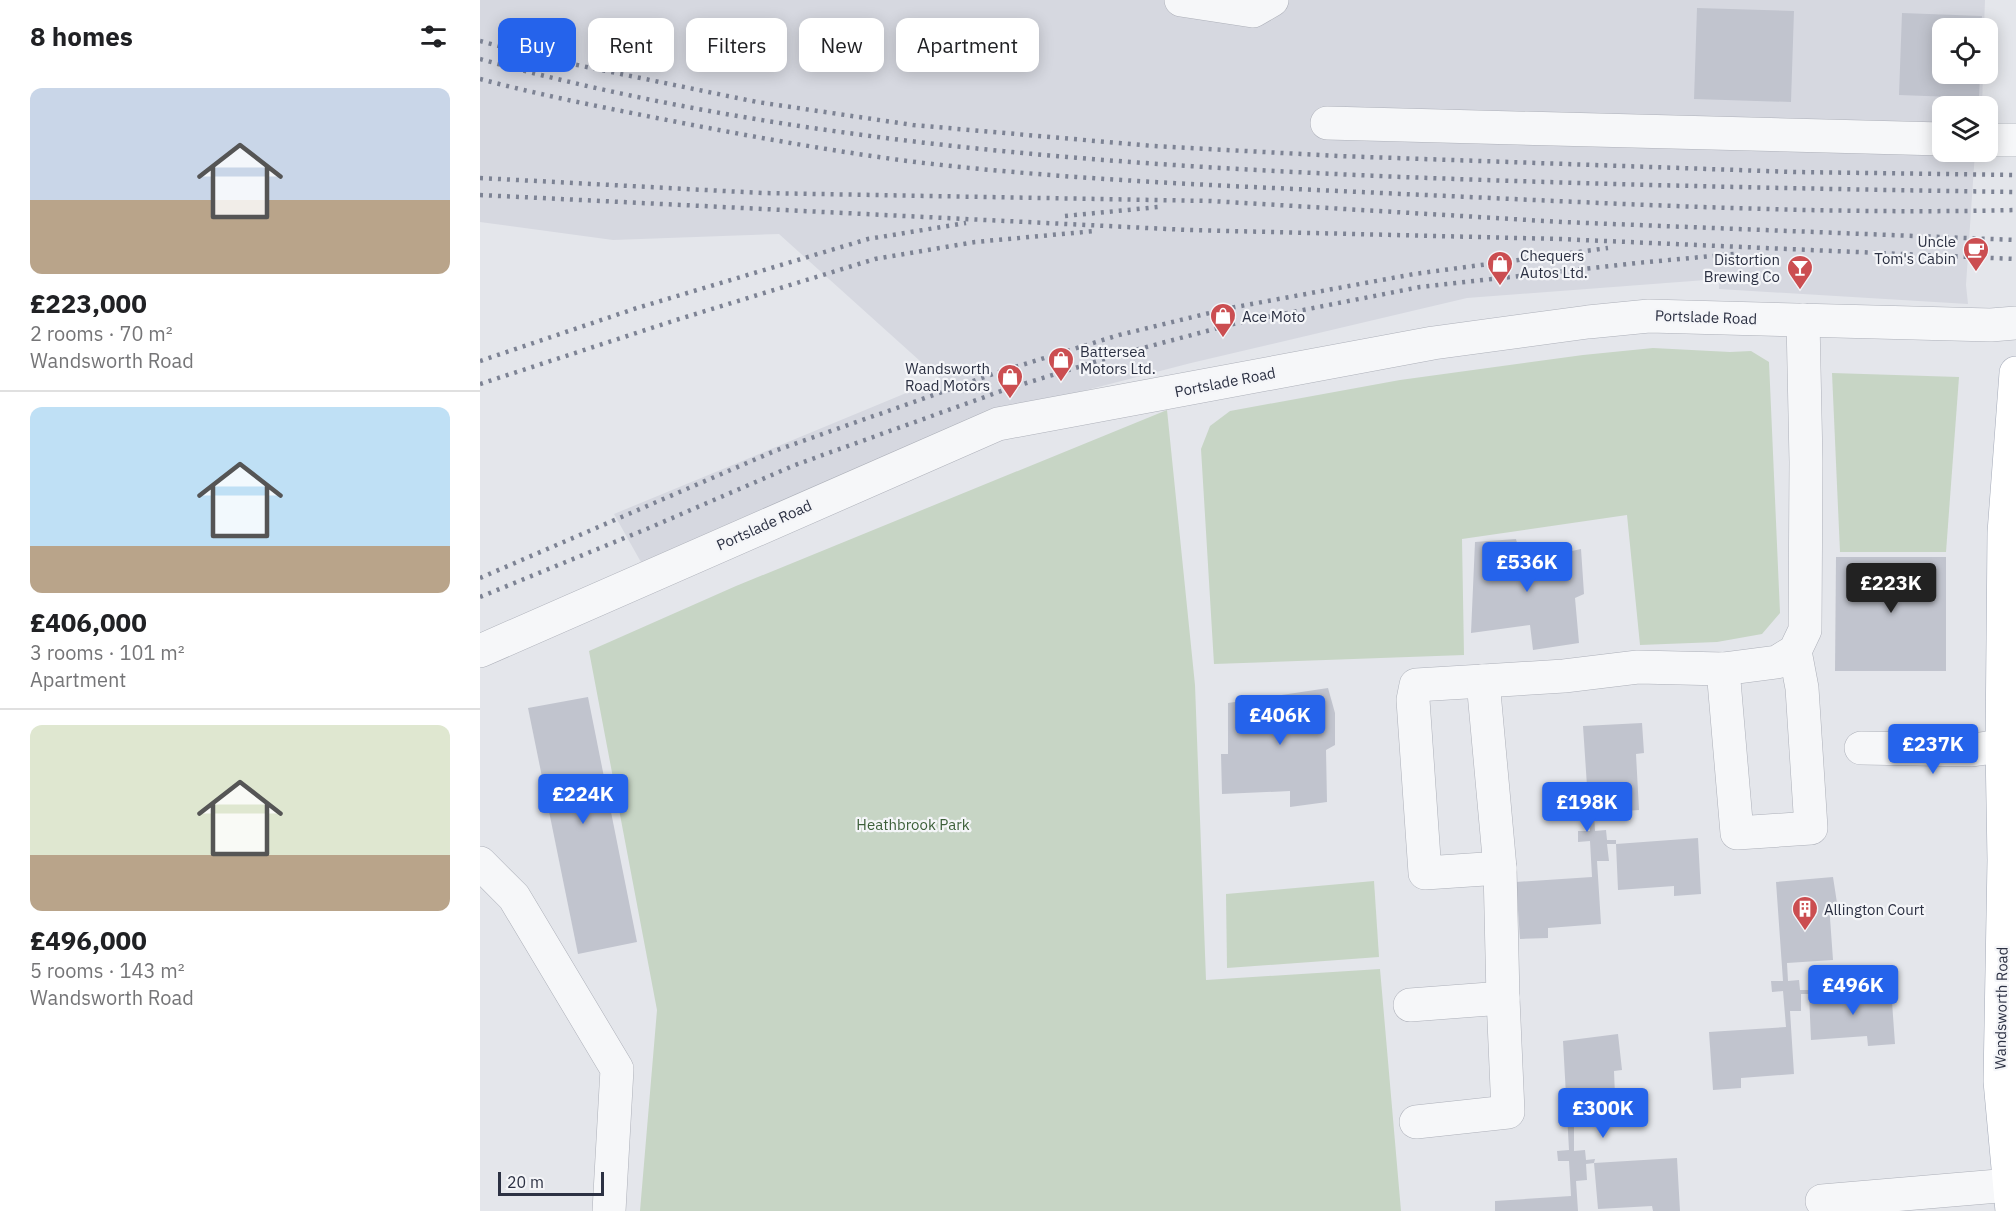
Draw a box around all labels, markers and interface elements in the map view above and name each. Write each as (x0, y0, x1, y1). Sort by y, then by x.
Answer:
chip: Buy (498, 18, 576, 72)
chip: Rent (588, 18, 674, 72)
chip: Filters (686, 18, 787, 72)
chip: New (799, 18, 884, 72)
chip: Apartment (896, 18, 1039, 72)
map controls (1932, 18, 1998, 162)
button: locate (1932, 18, 1998, 84)
text: 8 homes (30, 19, 133, 53)
icon: filters (417, 20, 450, 53)
button: layers (1932, 96, 1998, 162)
icon: home (186, 127, 294, 235)
place label: Uncle Tom's Cabin (1874, 232, 1956, 268)
cafe icon: Uncle Tom's Cabin (1961, 235, 1991, 273)
place label: Chequers Autos Ltd. (1520, 246, 1588, 282)
shop icon: Chequers Autos Ltd. (1485, 249, 1515, 287)
place label: Distortion Brewing Co (1704, 250, 1780, 286)
bar icon: Distortion Brewing Co (1785, 253, 1815, 291)
text: £223,000 (30, 286, 147, 320)
shop icon: Ace Moto (1208, 301, 1238, 339)
street label: Portslade Road (1655, 306, 1757, 328)
place label: Ace Moto (1242, 307, 1305, 326)
text: 2 rooms · 70 m² (30, 320, 173, 347)
place label: Battersea Motors Ltd. (1080, 342, 1156, 378)
shop icon: Battersea Motors Ltd. (1046, 345, 1076, 383)
text: Wandsworth Road (30, 347, 194, 374)
place label: Wandsworth Road Motors (905, 359, 990, 395)
shop icon: Wandsworth Road Motors (995, 362, 1025, 400)
street label: Portslade Road (1173, 363, 1277, 401)
icon: home (186, 446, 294, 554)
street label: Portslade Road (713, 495, 815, 555)
pin: £536K (1485, 542, 1569, 593)
text: £536K (1496, 548, 1558, 575)
pin: £223K (1849, 563, 1933, 614)
text: £223K (1860, 569, 1922, 596)
text: £406,000 (30, 605, 147, 639)
text: 3 rooms · 101 m² (30, 639, 185, 666)
text: Apartment (30, 666, 126, 693)
pin: £406K (1238, 695, 1322, 746)
text: £406K (1249, 701, 1311, 728)
pin: £237K (1891, 724, 1975, 775)
text: £237K (1902, 730, 1964, 757)
icon: home (186, 764, 294, 872)
pin: £224K (541, 774, 625, 825)
text: £224K (552, 780, 614, 807)
pin: £198K (1545, 782, 1629, 833)
text: £198K (1556, 788, 1618, 815)
park label: Heathbrook Park (856, 815, 970, 834)
building icon: Allington Court (1790, 894, 1820, 932)
place label: Allington Court (1824, 900, 1925, 919)
text: £496,000 (30, 923, 147, 957)
street label: Wandsworth Road (1990, 946, 2012, 1070)
text: 5 rooms · 143 m² (30, 957, 185, 984)
pin: £496K (1811, 965, 1895, 1016)
text: £496K (1822, 971, 1884, 998)
text: Wandsworth Road (30, 984, 194, 1011)
pin: £300K (1561, 1088, 1645, 1139)
text: £300K (1572, 1094, 1634, 1121)
scale bar (498, 1169, 604, 1196)
text: 20 m (507, 1172, 544, 1192)

